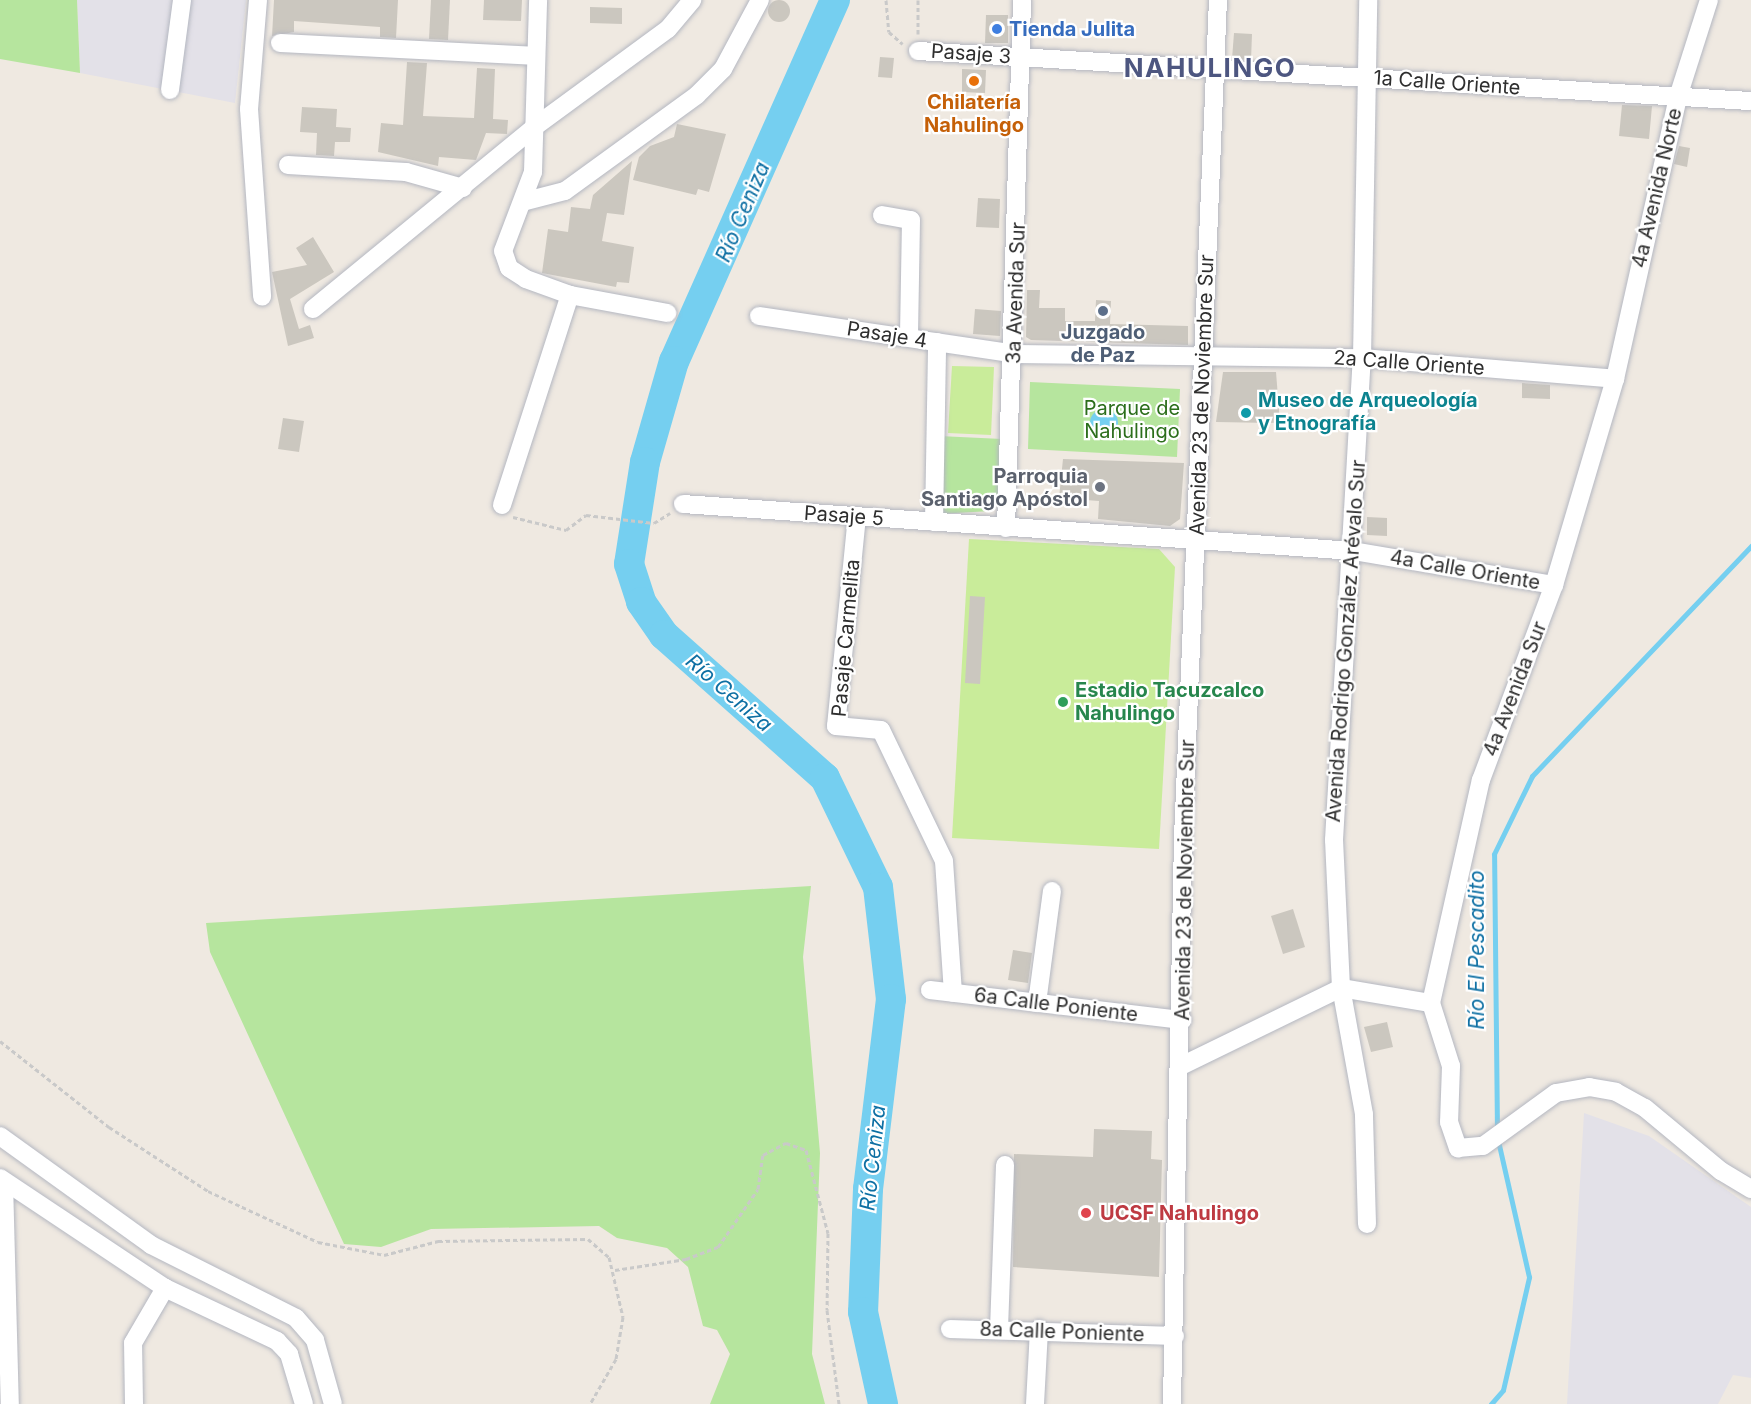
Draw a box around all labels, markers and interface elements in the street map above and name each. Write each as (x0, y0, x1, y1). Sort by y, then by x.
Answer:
place label: Tienda Julita (1009, 17, 1135, 41)
marker: Tienda Julita (990, 22, 1004, 36)
street label: Pasaje 3 (930, 39, 1012, 69)
district label: NAHULINGO (1124, 52, 1296, 84)
street label: 1a Calle Oriente (1373, 66, 1521, 100)
marker: Chilatería Nahulingo (967, 74, 981, 88)
place label: Chilatería Nahulingo (924, 90, 1024, 137)
street label: 4a Avenida Norte (1627, 106, 1687, 270)
water label: Río Ceniza (711, 158, 775, 266)
street label: 3a Avenida Sur (1002, 222, 1030, 364)
street label: Avenida 23 de Noviembre Sur (1185, 254, 1219, 536)
marker: Juzgado de Paz (1096, 304, 1110, 318)
street label: Pasaje 4 (845, 317, 929, 353)
place label: Juzgado de Paz (1061, 320, 1145, 367)
street label: 2a Calle Oriente (1333, 346, 1485, 380)
place label: Museo de Arqueología y Etnografía (1258, 389, 1478, 436)
park label: Parque de Nahulingo (1084, 397, 1180, 444)
marker: Museo de Arqueología y Etnografía (1239, 406, 1253, 420)
street label: Avenida Rodrigo González Arévalo Sur (1321, 459, 1371, 823)
place label: Parroquia Santiago Apóstol (921, 464, 1088, 511)
marker: Parroquia Santiago Apóstol (1093, 480, 1107, 494)
street label: Pasaje 5 (803, 501, 885, 531)
street label: 4a Calle Oriente (1388, 545, 1542, 595)
street label: Pasaje Carmelita (827, 558, 865, 718)
street label: 4a Avenida Sur (1478, 618, 1552, 760)
water label: Río Ceniza (681, 649, 777, 737)
place label: Estadio Tacuzcalco Nahulingo (1075, 678, 1264, 725)
marker: Estadio Tacuzcalco Nahulingo (1056, 695, 1070, 709)
street label: Avenida 23 de Noviembre Sur (1171, 739, 1199, 1021)
water label: Río El Pescadito (1464, 870, 1490, 1030)
street label: 6a Calle Poniente (973, 983, 1139, 1027)
water label: Río Ceniza (855, 1104, 891, 1212)
place label: UCSF Nahulingo (1100, 1201, 1259, 1225)
marker: UCSF Nahulingo (1077, 1204, 1095, 1222)
street label: 8a Calle Poniente (979, 1317, 1145, 1347)

